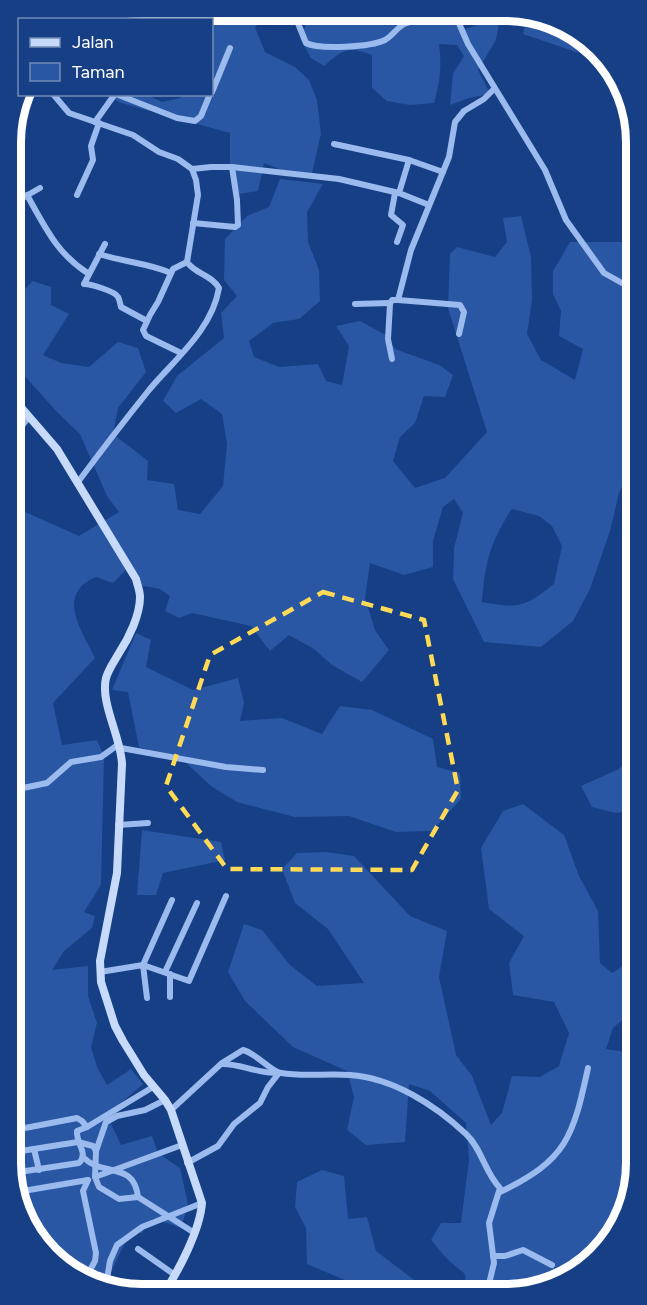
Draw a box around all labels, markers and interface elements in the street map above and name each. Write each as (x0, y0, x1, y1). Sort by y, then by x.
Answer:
legend (18, 18, 213, 96)
text: Jalan (72, 31, 114, 53)
text: Taman (72, 61, 125, 83)

